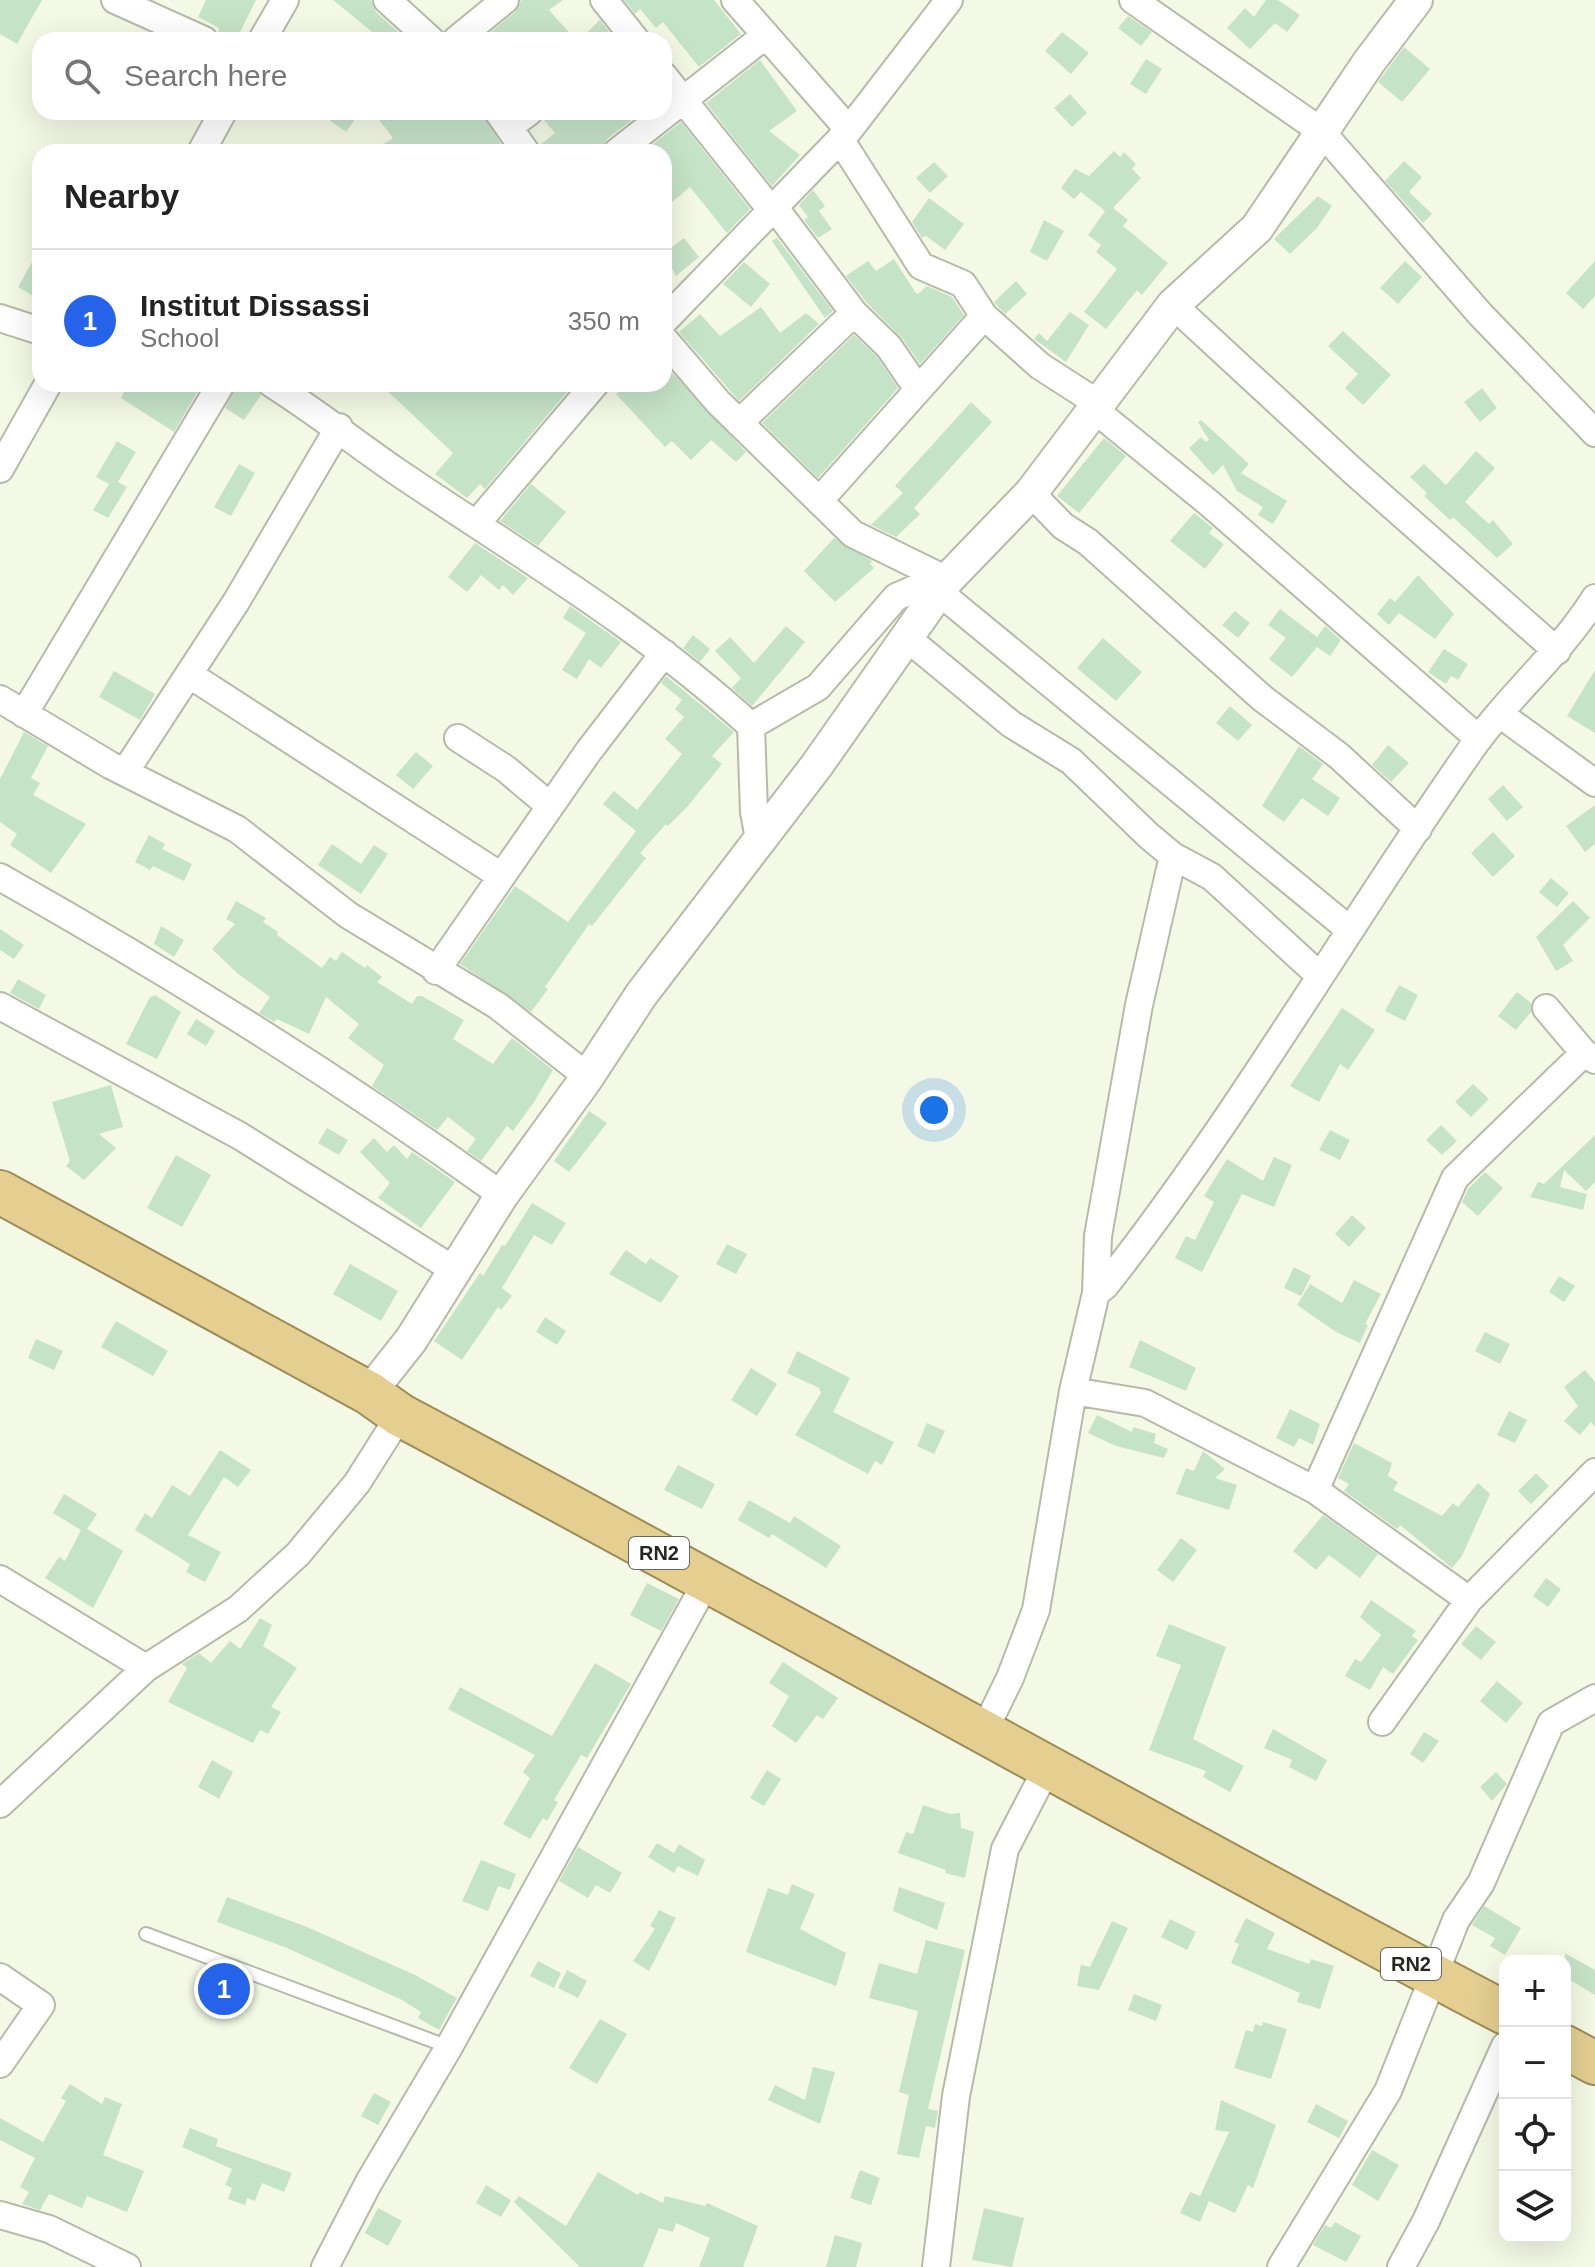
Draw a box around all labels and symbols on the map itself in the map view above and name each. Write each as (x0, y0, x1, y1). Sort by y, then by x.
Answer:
your location (914, 1090, 954, 1130)
road number: RN2 (629, 1537, 689, 1569)
road number: RN2 (1381, 1948, 1441, 1980)
pin: 1 (198, 1959, 250, 2019)

